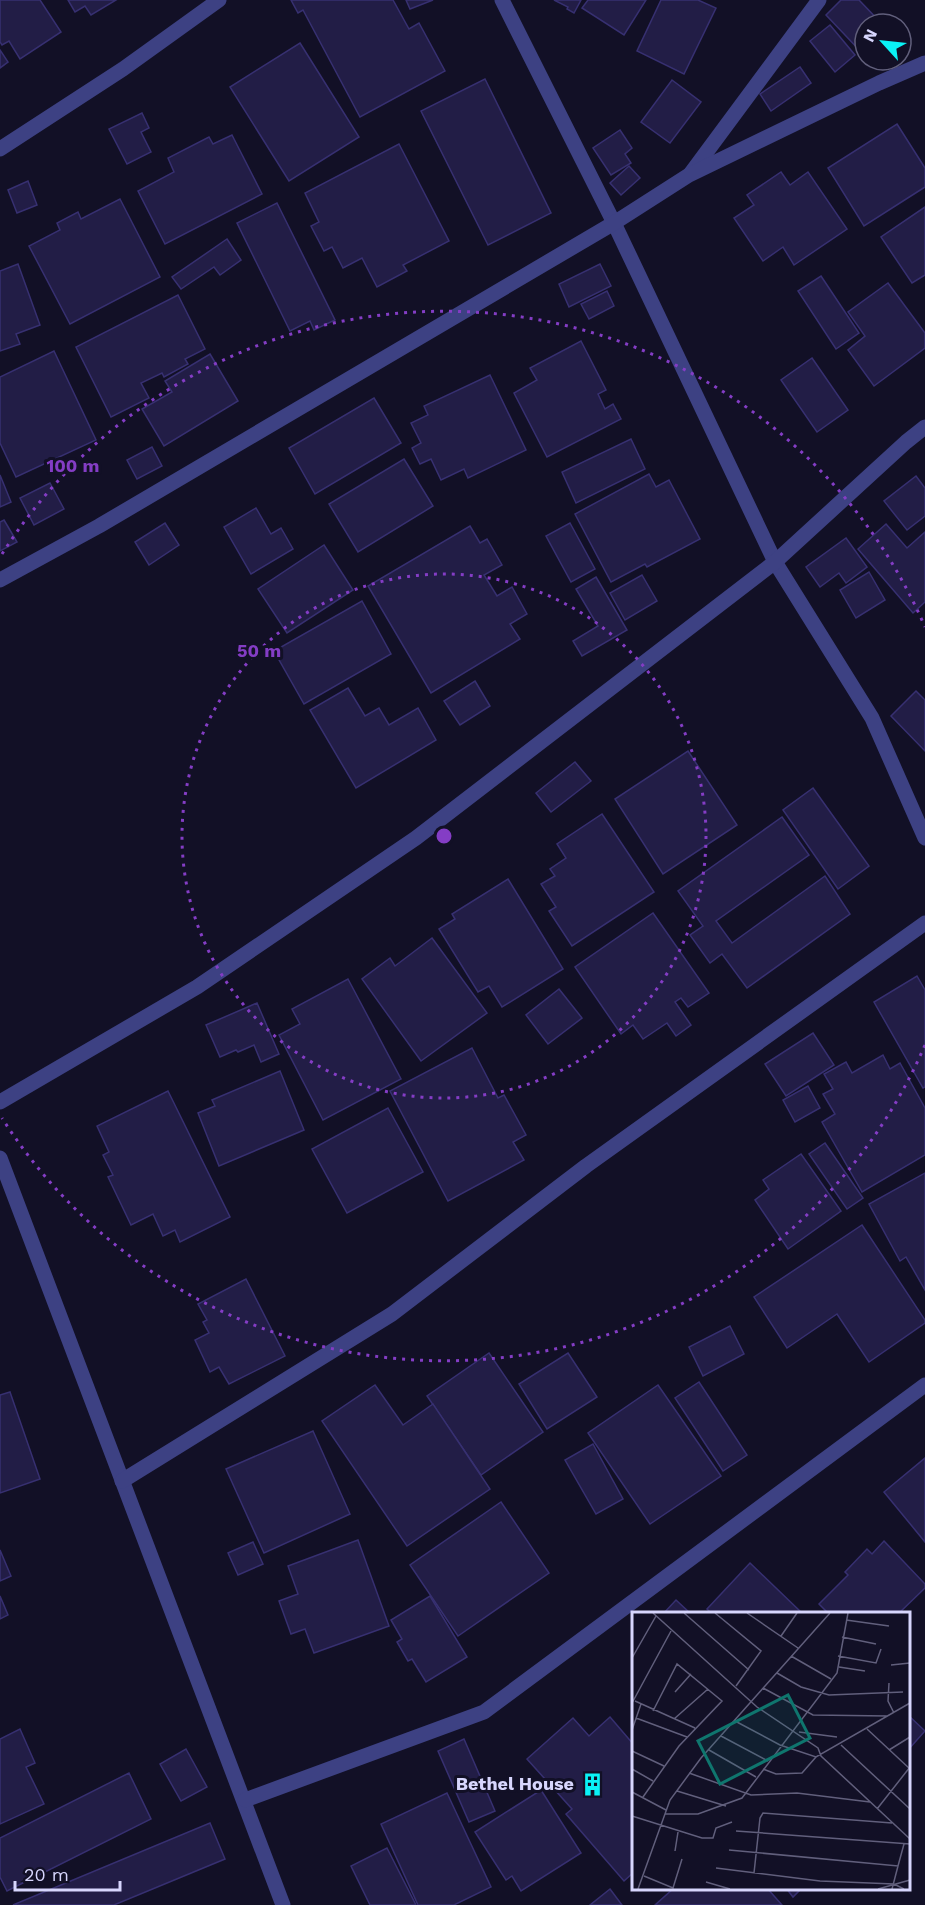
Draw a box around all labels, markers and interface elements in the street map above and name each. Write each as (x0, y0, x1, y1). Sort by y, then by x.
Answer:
north arrow (853, 12, 913, 72)
text: N (859, 26, 881, 45)
text: 100 m (46, 455, 100, 476)
text: 50 m (237, 640, 281, 661)
centre of rings (434, 826, 454, 846)
inset map (632, 1612, 910, 1890)
building icon: Bethel House (579, 1771, 605, 1797)
place label: Bethel House (456, 1773, 574, 1794)
scale bar (15, 1854, 120, 1892)
text: 20 m (24, 1864, 69, 1885)

